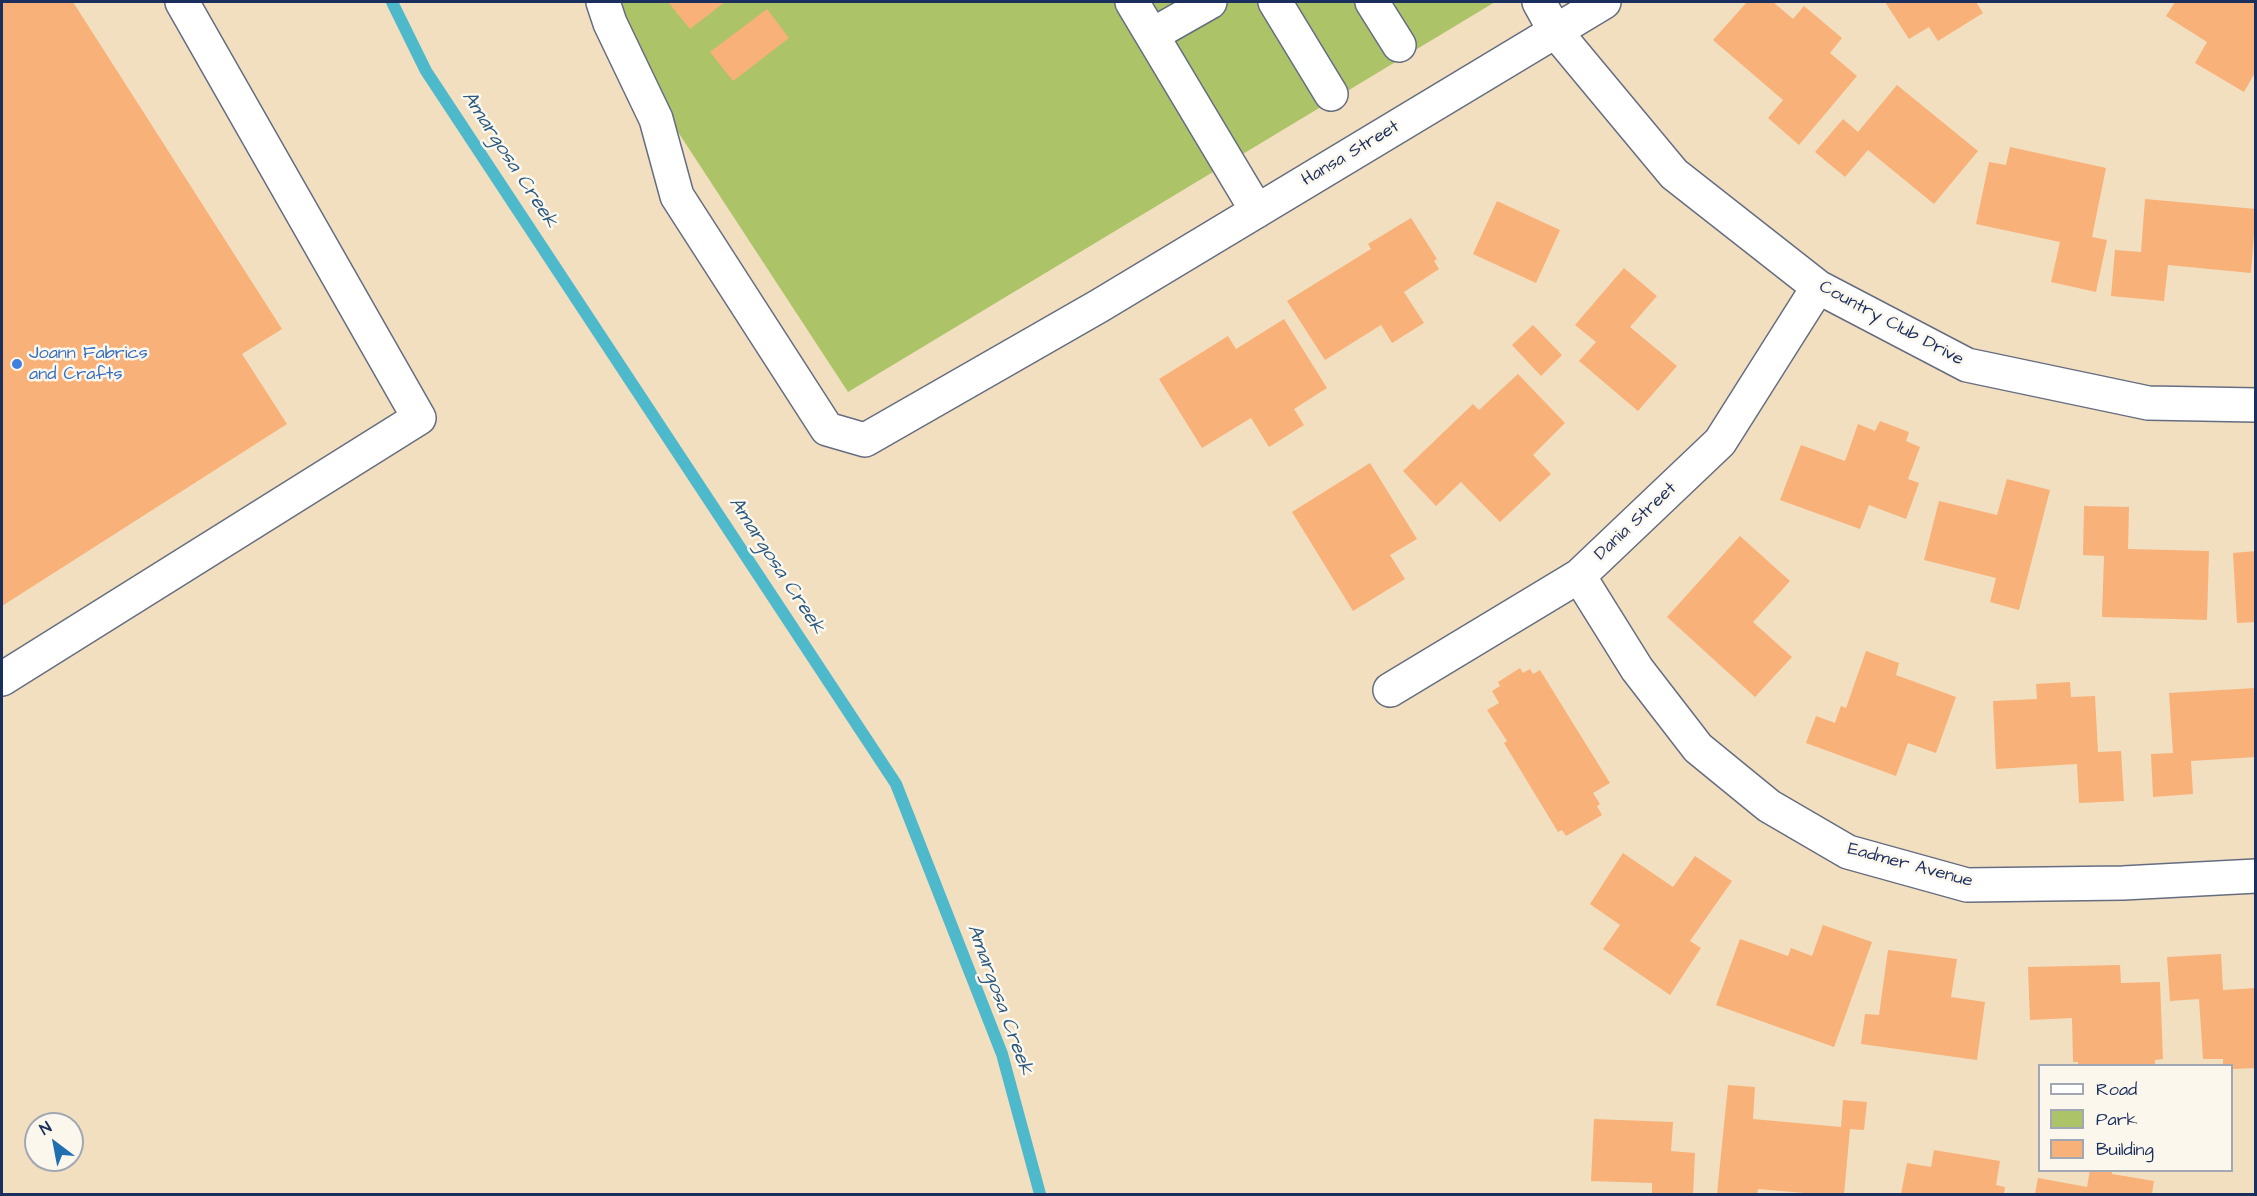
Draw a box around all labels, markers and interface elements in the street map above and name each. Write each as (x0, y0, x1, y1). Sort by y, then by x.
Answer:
water label: Amargosa Creek (456, 87, 562, 233)
street label: Hansa Street (1298, 116, 1404, 192)
street label: Country Club Drive (1815, 277, 1967, 371)
place label: Joann Fabrics and Crafts (29, 343, 148, 386)
marker: Joann Fabrics and Crafts (10, 357, 24, 371)
street label: Dania Street (1590, 478, 1682, 566)
water label: Amargosa Creek (723, 493, 829, 639)
street label: Eadmer Avenue (1845, 839, 1975, 893)
water label: Amargosa Creek (961, 921, 1037, 1079)
legend (2038, 1064, 2233, 1172)
text: Road (2096, 1077, 2137, 1102)
text: Park (2096, 1107, 2138, 1132)
north arrow (24, 1112, 84, 1172)
text: N (35, 1116, 56, 1140)
text: Building (2096, 1137, 2154, 1162)

